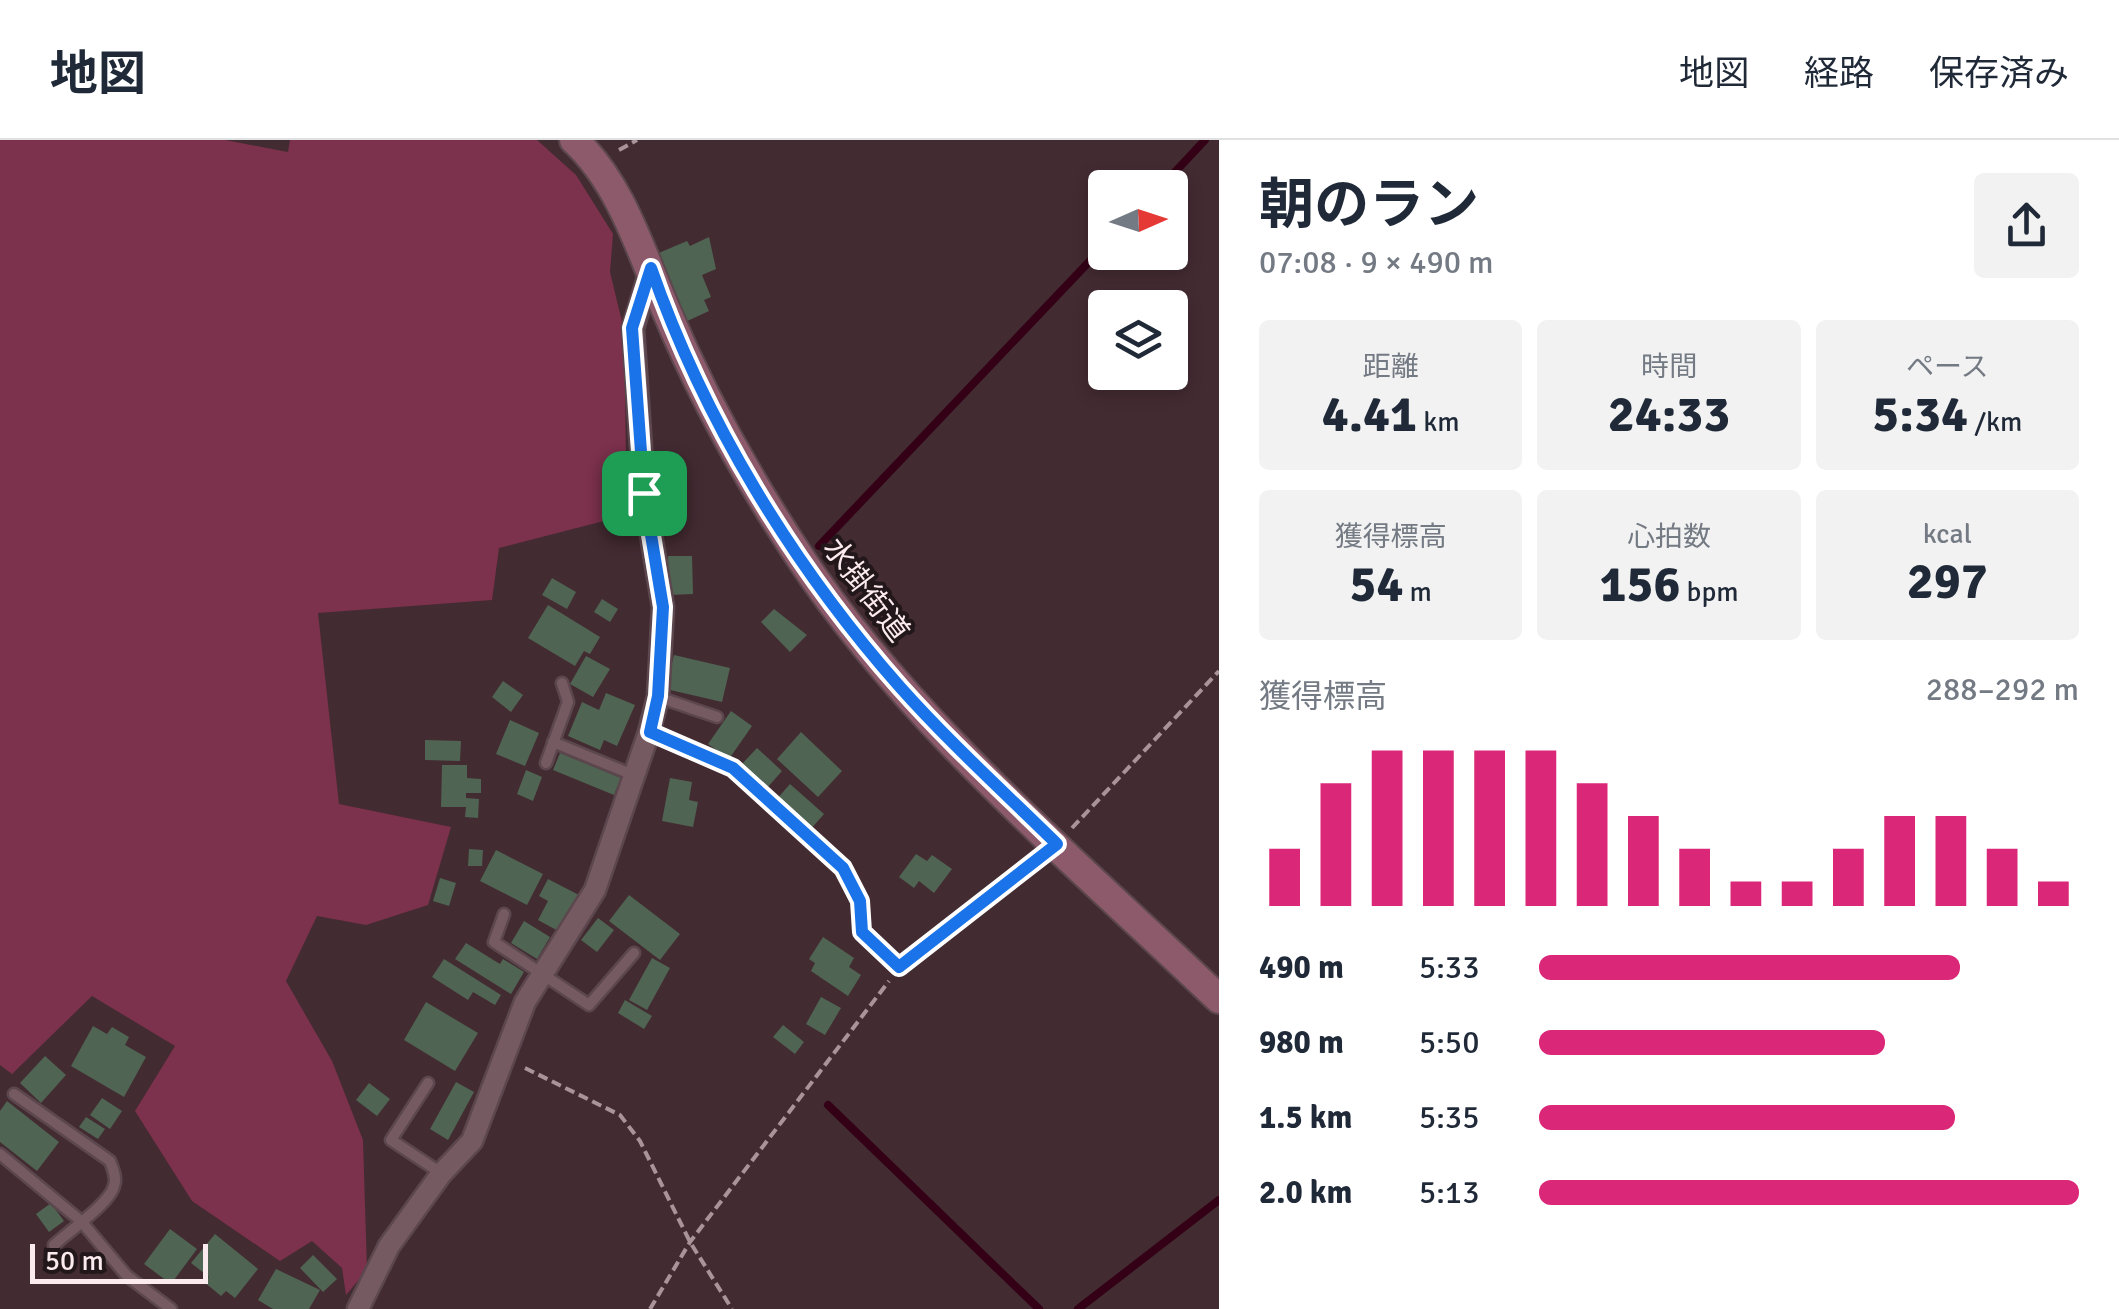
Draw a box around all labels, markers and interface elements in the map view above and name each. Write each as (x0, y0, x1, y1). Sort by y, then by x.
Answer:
text: 地図 (50, 45, 146, 104)
text: 地図 (1679, 52, 1749, 95)
text: 経路 (1804, 52, 1874, 95)
text: 保存済み (1929, 52, 2069, 95)
north arrow (1088, 170, 1188, 270)
map controls (1088, 170, 1188, 390)
text: 朝のラン (1259, 171, 1479, 239)
button: share (1974, 173, 2079, 278)
text: 07:08 · 9 × 490 m (1259, 243, 1494, 282)
button: layers (1088, 290, 1188, 390)
text: 距離 (1363, 350, 1419, 384)
text: 時間 (1641, 350, 1697, 384)
text: ペース (1906, 350, 1989, 384)
text: 4.41 (1322, 384, 1417, 446)
text: 24:33 (1608, 384, 1730, 446)
text: 5:34 (1872, 384, 1968, 446)
text: km (1417, 405, 1460, 439)
text: /km (1968, 405, 2022, 439)
pin (602, 451, 687, 536)
icon: arrive (617, 466, 672, 521)
text: kcal (1923, 517, 1972, 551)
text: 獲得標高 (1335, 520, 1447, 554)
text: 心拍数 (1627, 520, 1711, 554)
street label: 水掛街道 (815, 531, 917, 649)
text: 297 (1907, 551, 1988, 613)
text: 54 (1349, 554, 1403, 616)
text: 156 (1599, 554, 1680, 616)
text: m (1403, 575, 1432, 609)
text: bpm (1680, 575, 1739, 609)
text: 288–292 m (1926, 670, 2079, 709)
text: 獲得標高 (1259, 677, 1387, 716)
text: 490 m (1259, 948, 1344, 987)
text: 5:33 (1419, 948, 1479, 987)
text: 980 m (1259, 1023, 1344, 1062)
text: 5:50 (1419, 1023, 1479, 1062)
text: 1.5 km (1259, 1098, 1352, 1137)
text: 5:35 (1419, 1098, 1479, 1137)
text: 2.0 km (1259, 1173, 1352, 1212)
text: 5:13 (1419, 1173, 1479, 1212)
scale bar (30, 1239, 208, 1284)
text: 50 m (45, 1244, 104, 1278)

